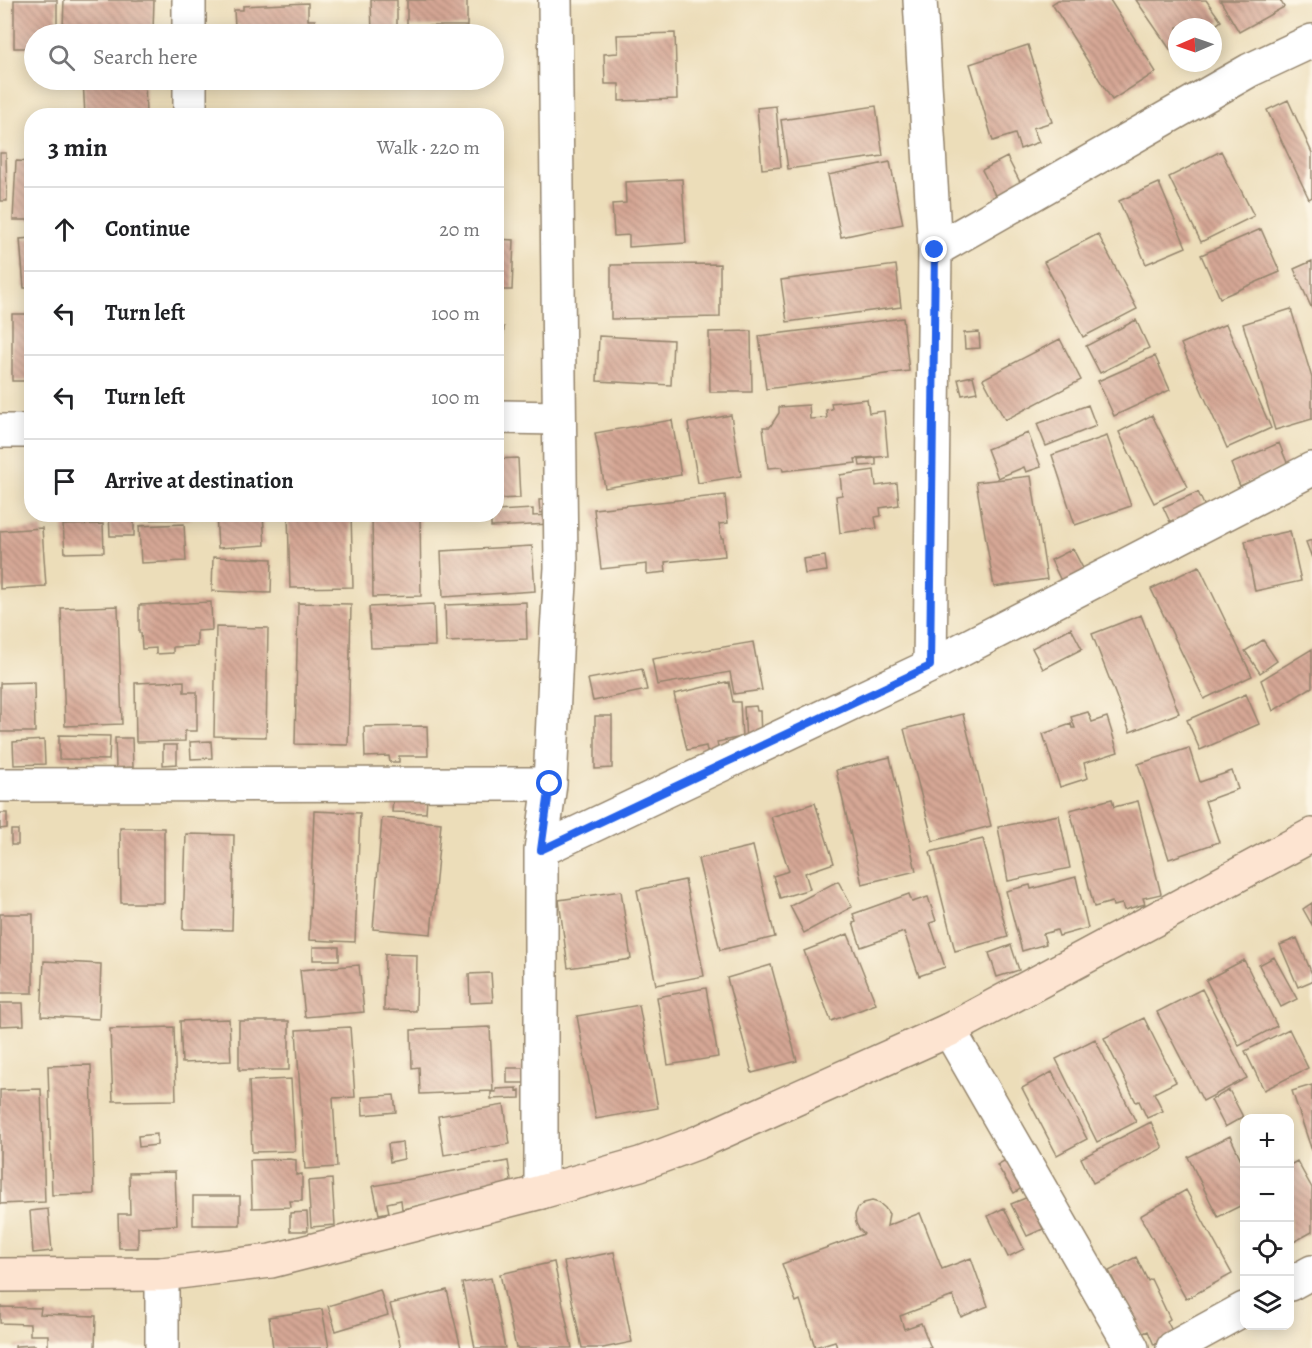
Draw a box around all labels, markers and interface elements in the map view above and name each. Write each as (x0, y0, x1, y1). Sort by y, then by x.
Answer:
north arrow (1168, 18, 1222, 72)
search box (24, 24, 504, 90)
icon: search (45, 41, 78, 74)
text: Search here (93, 42, 198, 72)
text: 3 min (48, 130, 108, 165)
text: Walk · 220 m (377, 134, 480, 161)
icon: ahead (48, 213, 81, 246)
text: Continue (105, 214, 190, 244)
text: 20 m (439, 216, 480, 243)
route end (921, 236, 947, 262)
icon: left (48, 297, 81, 330)
text: Turn left (105, 298, 185, 328)
text: 100 m (431, 300, 480, 327)
icon: left (48, 381, 81, 414)
text: Turn left (105, 382, 185, 412)
text: 100 m (431, 384, 480, 411)
icon: arrive (48, 465, 81, 498)
text: Arrive at destination (105, 466, 294, 496)
route start (536, 770, 562, 796)
map controls (1240, 1114, 1294, 1330)
button: + (1240, 1114, 1294, 1168)
button: − (1240, 1168, 1294, 1222)
button: locate (1240, 1222, 1294, 1276)
button: layers (1240, 1276, 1294, 1330)

